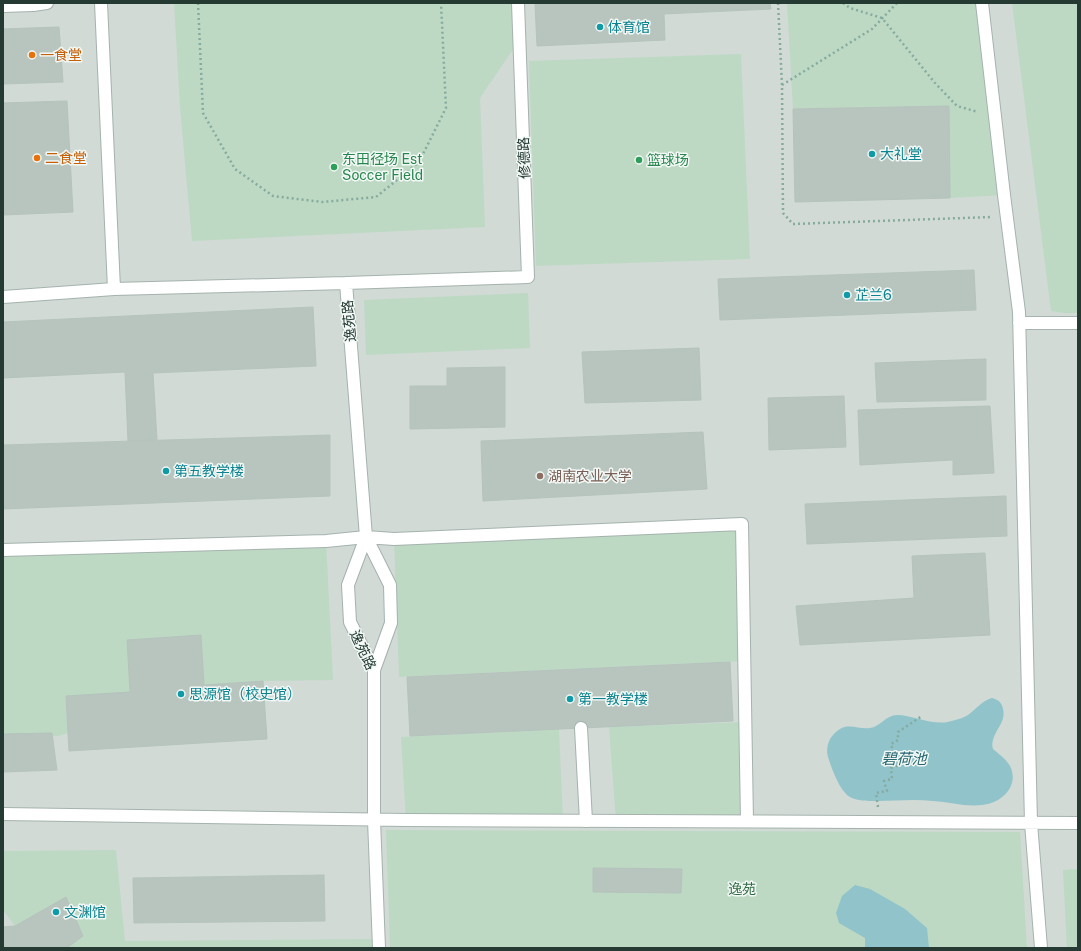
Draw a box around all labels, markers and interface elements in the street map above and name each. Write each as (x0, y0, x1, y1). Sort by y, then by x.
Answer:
place label: 体育馆 (608, 19, 650, 35)
marker: 体育馆 (595, 22, 605, 32)
place label: 一食堂 (40, 47, 82, 63)
marker: 一食堂 (27, 50, 37, 60)
street label: 修德路 (515, 137, 533, 179)
place label: 大礼堂 (880, 146, 922, 162)
marker: 大礼堂 (867, 149, 877, 159)
place label: 二食堂 (45, 150, 87, 166)
place label: 东田径场 Est Soccer Field (342, 151, 423, 183)
place label: 篮球场 (647, 152, 689, 168)
marker: 二食堂 (32, 153, 42, 163)
marker: 篮球场 (634, 155, 644, 165)
marker: 东田径场 Est Soccer Field (329, 162, 339, 172)
place label: 芷兰6 (855, 287, 892, 303)
marker: 芷兰6 (842, 290, 852, 300)
street label: 逸苑路 (339, 299, 359, 343)
place label: 第五教学楼 (174, 463, 244, 479)
marker: 第五教学楼 (161, 466, 171, 476)
place label: 湖南农业大学 (548, 468, 632, 484)
marker: 湖南农业大学 (535, 471, 545, 481)
street label: 逸苑路 (347, 628, 379, 672)
place label: 思源馆（校史馆） (189, 686, 301, 702)
marker: 思源馆（校史馆） (176, 689, 186, 699)
place label: 第一教学楼 (578, 691, 648, 707)
marker: 第一教学楼 (565, 694, 575, 704)
water label: 碧荷池 (881, 750, 928, 767)
park label: 逸苑 (728, 881, 756, 897)
place label: 文渊馆 (64, 904, 106, 920)
marker: 文渊馆 (51, 907, 61, 917)

